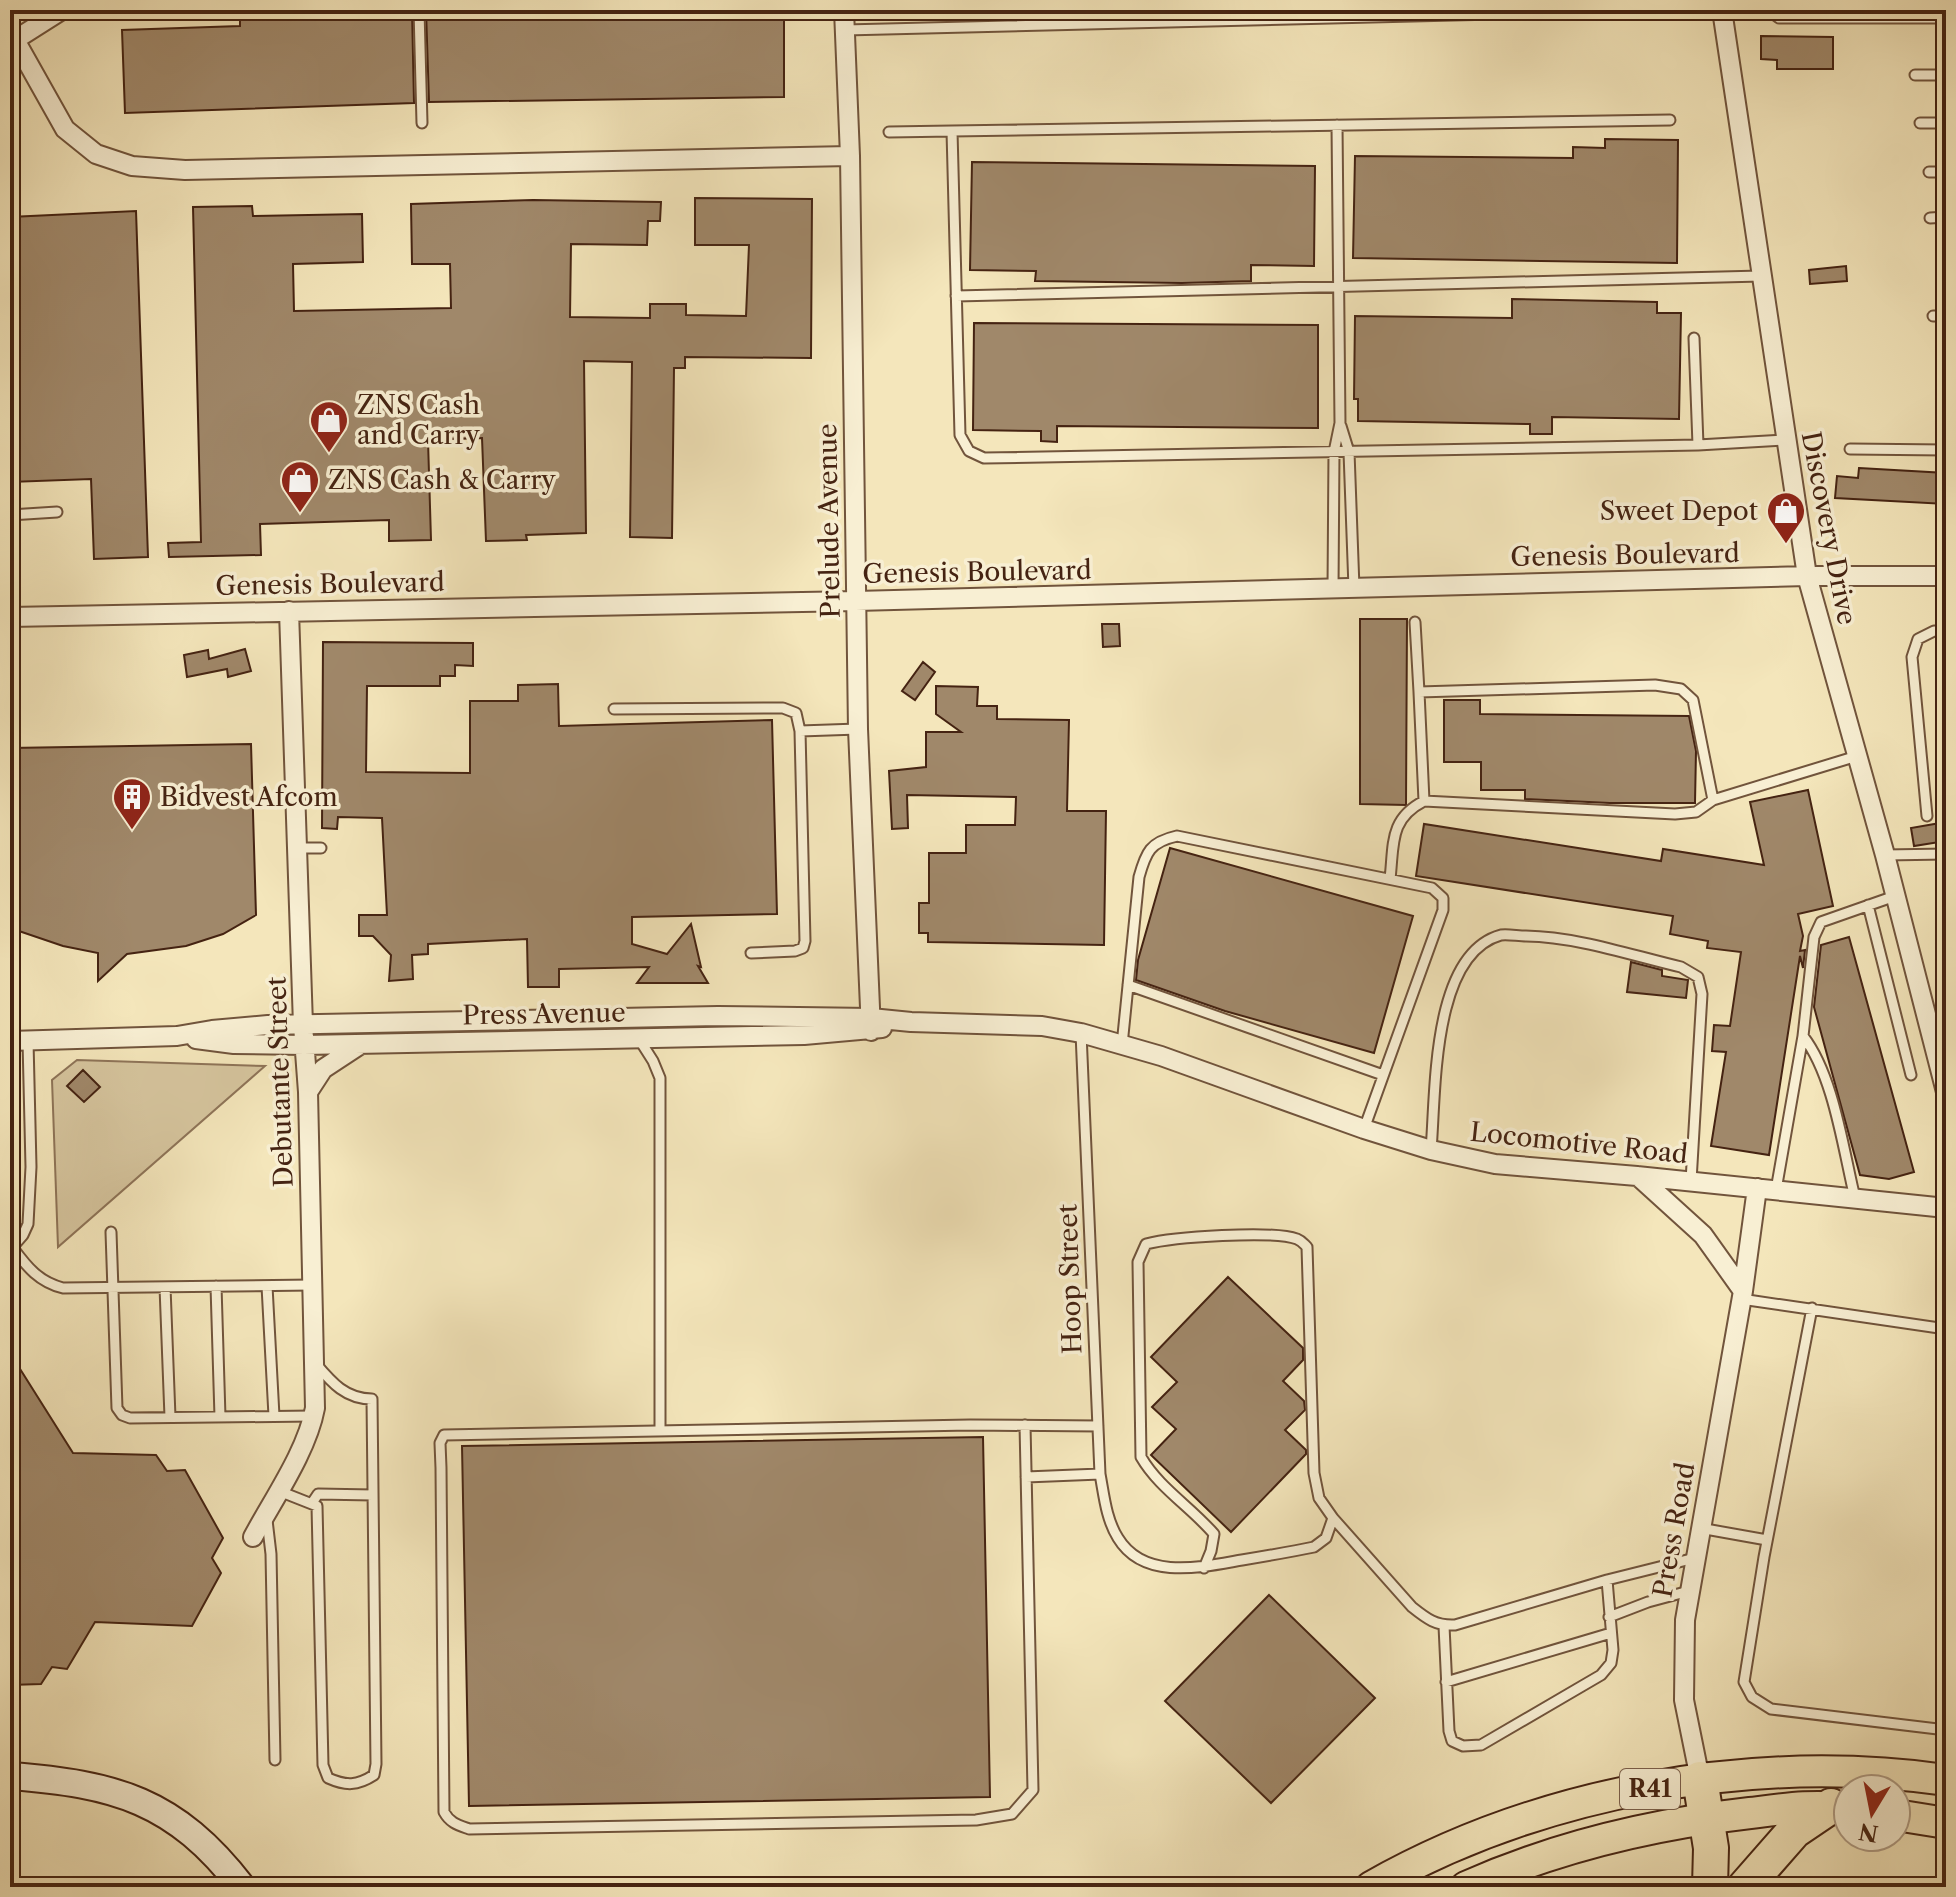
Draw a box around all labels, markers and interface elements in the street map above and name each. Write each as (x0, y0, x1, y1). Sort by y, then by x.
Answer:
place label: ZNS Cash and Carry (357, 389, 480, 451)
shop icon: ZNS Cash and Carry (308, 399, 350, 454)
street label: Prelude Avenue (811, 423, 847, 619)
street label: Discovery Drive (1795, 429, 1863, 627)
shop icon: ZNS Cash & Carry (279, 459, 321, 514)
place label: ZNS Cash & Carry (328, 464, 556, 496)
shop icon: Sweet Depot (1765, 490, 1807, 545)
place label: Sweet Depot (1600, 495, 1759, 527)
street label: Genesis Boulevard (1510, 537, 1740, 573)
street label: Genesis Boulevard (862, 554, 1092, 590)
street label: Genesis Boulevard (215, 566, 445, 602)
building icon: Bidvest Afcom (111, 776, 153, 831)
place label: Bidvest Afcom (160, 781, 338, 813)
street label: Debutante Street (260, 975, 300, 1188)
street label: Press Avenue (462, 997, 626, 1031)
street label: Locomotive Road (1469, 1116, 1690, 1170)
street label: Hoop Street (1051, 1203, 1089, 1355)
street label: Press Road (1646, 1460, 1702, 1600)
road number: R41 (1620, 1769, 1680, 1809)
north arrow (1832, 1773, 1912, 1853)
text: N (1857, 1817, 1880, 1847)

